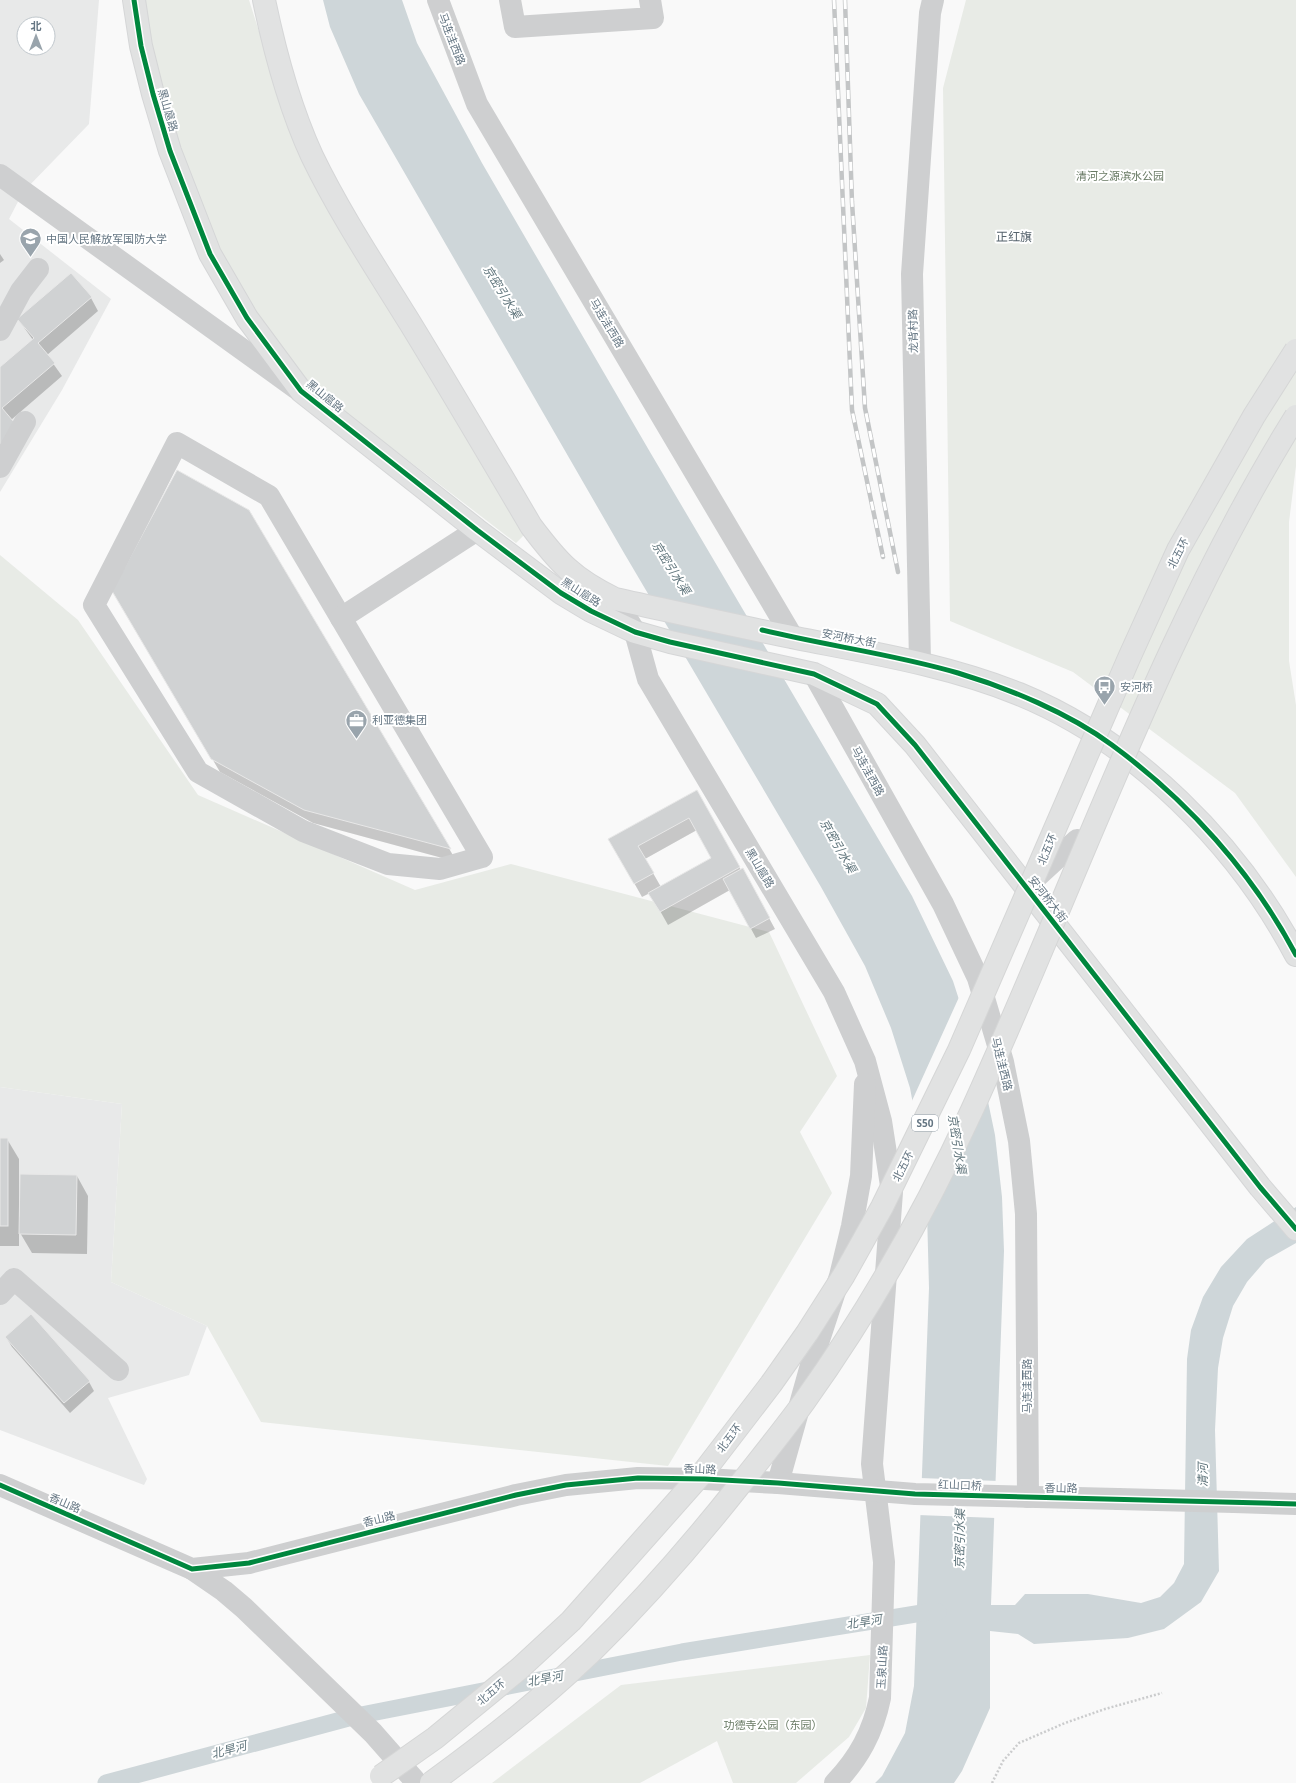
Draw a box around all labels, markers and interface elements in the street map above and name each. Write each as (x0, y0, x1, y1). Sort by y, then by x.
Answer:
street label: 马连洼西路 (436, 10, 469, 67)
north arrow (16, 16, 56, 56)
text: 北 (31, 18, 42, 33)
street label: 黑山扈路 (155, 87, 182, 133)
park label: 清河之源滨水公园 (1076, 168, 1164, 183)
school or university icon: 中国人民解放军国防大学 (17, 226, 43, 259)
district label: 正红旗 (996, 228, 1032, 245)
place label: 中国人民解放军国防大学 (46, 231, 167, 246)
water label: 京密引水渠 (479, 262, 527, 323)
street label: 马连洼西路 (587, 295, 628, 350)
street label: 龙背村路 (905, 309, 920, 353)
street label: 黑山扈路 (303, 376, 347, 415)
street label: 北五环 (1163, 535, 1192, 571)
water label: 京密引水渠 (648, 538, 696, 599)
street label: 黑山扈路 (559, 574, 604, 610)
street label: 安河桥大街 (821, 625, 878, 650)
bus stop icon: 安河桥 (1092, 674, 1118, 707)
place label: 安河桥 (1120, 679, 1153, 694)
office icon: 利亚德集团 (343, 707, 369, 740)
place label: 利亚德集团 (372, 712, 427, 727)
street label: 马连洼西路 (849, 743, 888, 798)
water label: 京密引水渠 (816, 816, 862, 878)
street label: 北五环 (1033, 831, 1060, 867)
street label: 黑山扈路 (743, 845, 778, 890)
street label: 安河桥大街 (1026, 872, 1071, 925)
street label: 马连洼西路 (989, 1035, 1016, 1092)
water label: 京密引水渠 (944, 1113, 971, 1177)
road number: S50 (912, 1115, 938, 1131)
street label: 北五环 (888, 1148, 917, 1184)
street label: 马连洼西路 (1019, 1359, 1034, 1414)
street label: 北五环 (713, 1420, 745, 1455)
street label: 香山路 (683, 1460, 717, 1477)
water label: 清河 (1194, 1461, 1211, 1487)
street label: 红山口桥 (938, 1476, 982, 1493)
street label: 香山路 (1044, 1480, 1078, 1495)
street label: 香山路 (47, 1489, 83, 1516)
street label: 香山路 (361, 1507, 397, 1530)
water label: 京密引水渠 (950, 1507, 969, 1569)
water label: 北旱河 (845, 1610, 885, 1633)
street label: 玉泉山路 (873, 1645, 890, 1689)
water label: 北旱河 (526, 1666, 566, 1690)
street label: 北五环 (473, 1675, 508, 1708)
park label: 功德寺公园（东园） (724, 1717, 823, 1732)
water label: 北旱河 (209, 1736, 250, 1762)

